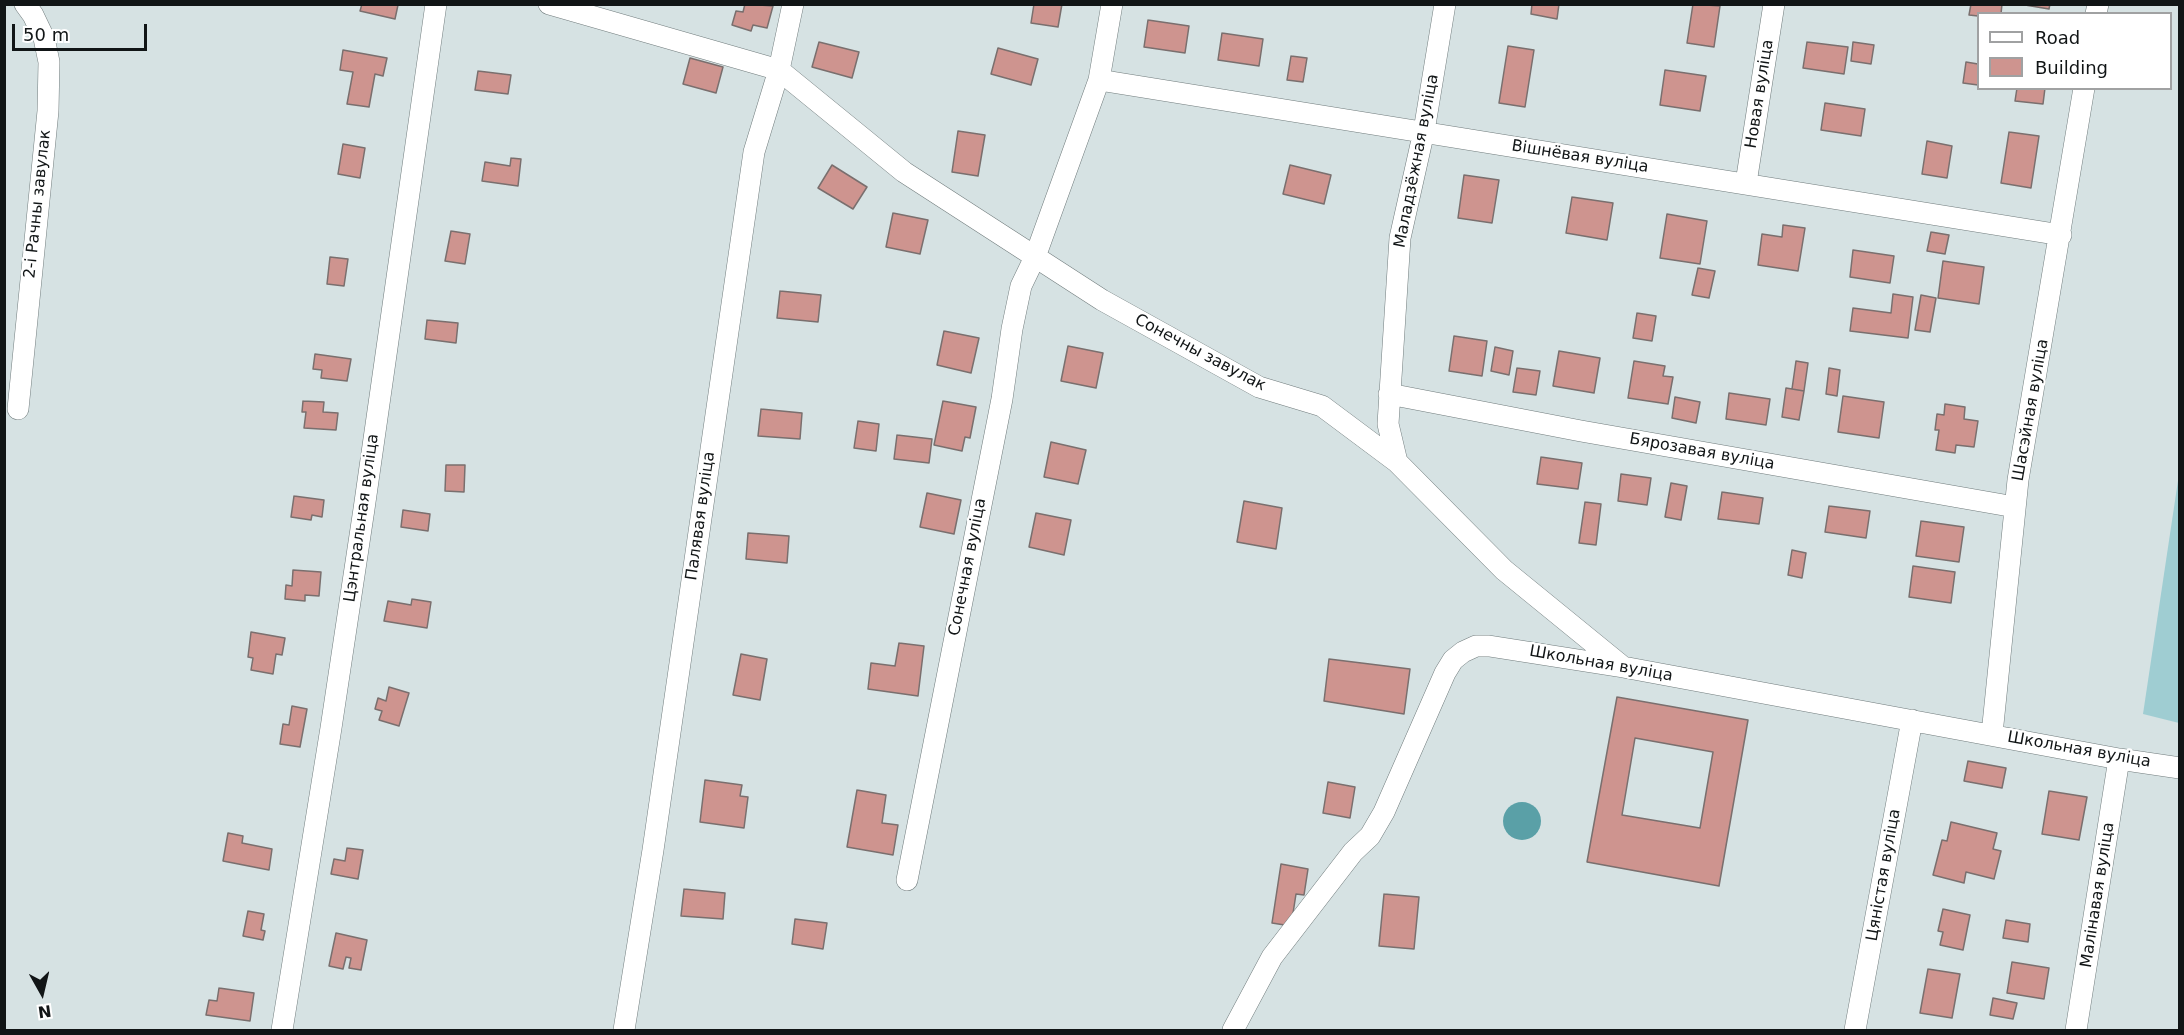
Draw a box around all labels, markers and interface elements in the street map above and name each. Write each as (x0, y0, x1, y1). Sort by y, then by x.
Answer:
scale bar (15, 12, 150, 50)
legend (1977, 12, 2172, 90)
text: 50 m (23, 24, 69, 45)
text: Road (2035, 27, 2080, 48)
street label: Новая вуліца (1742, 38, 1778, 150)
text: Building (2035, 57, 2108, 78)
street label: Маладзёжная вуліца (1391, 72, 1443, 250)
street label: 2-і Рачны завулак (21, 129, 55, 279)
street label: Вішнёвая вуліца (1510, 137, 1650, 177)
street label: Сонечны завулак (1131, 310, 1269, 396)
street label: Шасэйная вуліца (2009, 337, 2053, 483)
street label: Бярозавая вуліца (1628, 430, 1776, 474)
street label: Цэнтральная вуліца (341, 433, 383, 603)
street label: Палявая вуліца (682, 450, 720, 582)
street label: Сонечная вуліца (945, 496, 991, 638)
street label: Школьная вуліца (1528, 642, 1674, 686)
street label: Школьная вуліца (2006, 728, 2152, 772)
street label: Цяністая вуліца (1863, 807, 1905, 943)
street label: Малінавая вуліца (2077, 821, 2119, 969)
north arrow (12, 963, 72, 1023)
text: N (37, 1001, 53, 1022)

